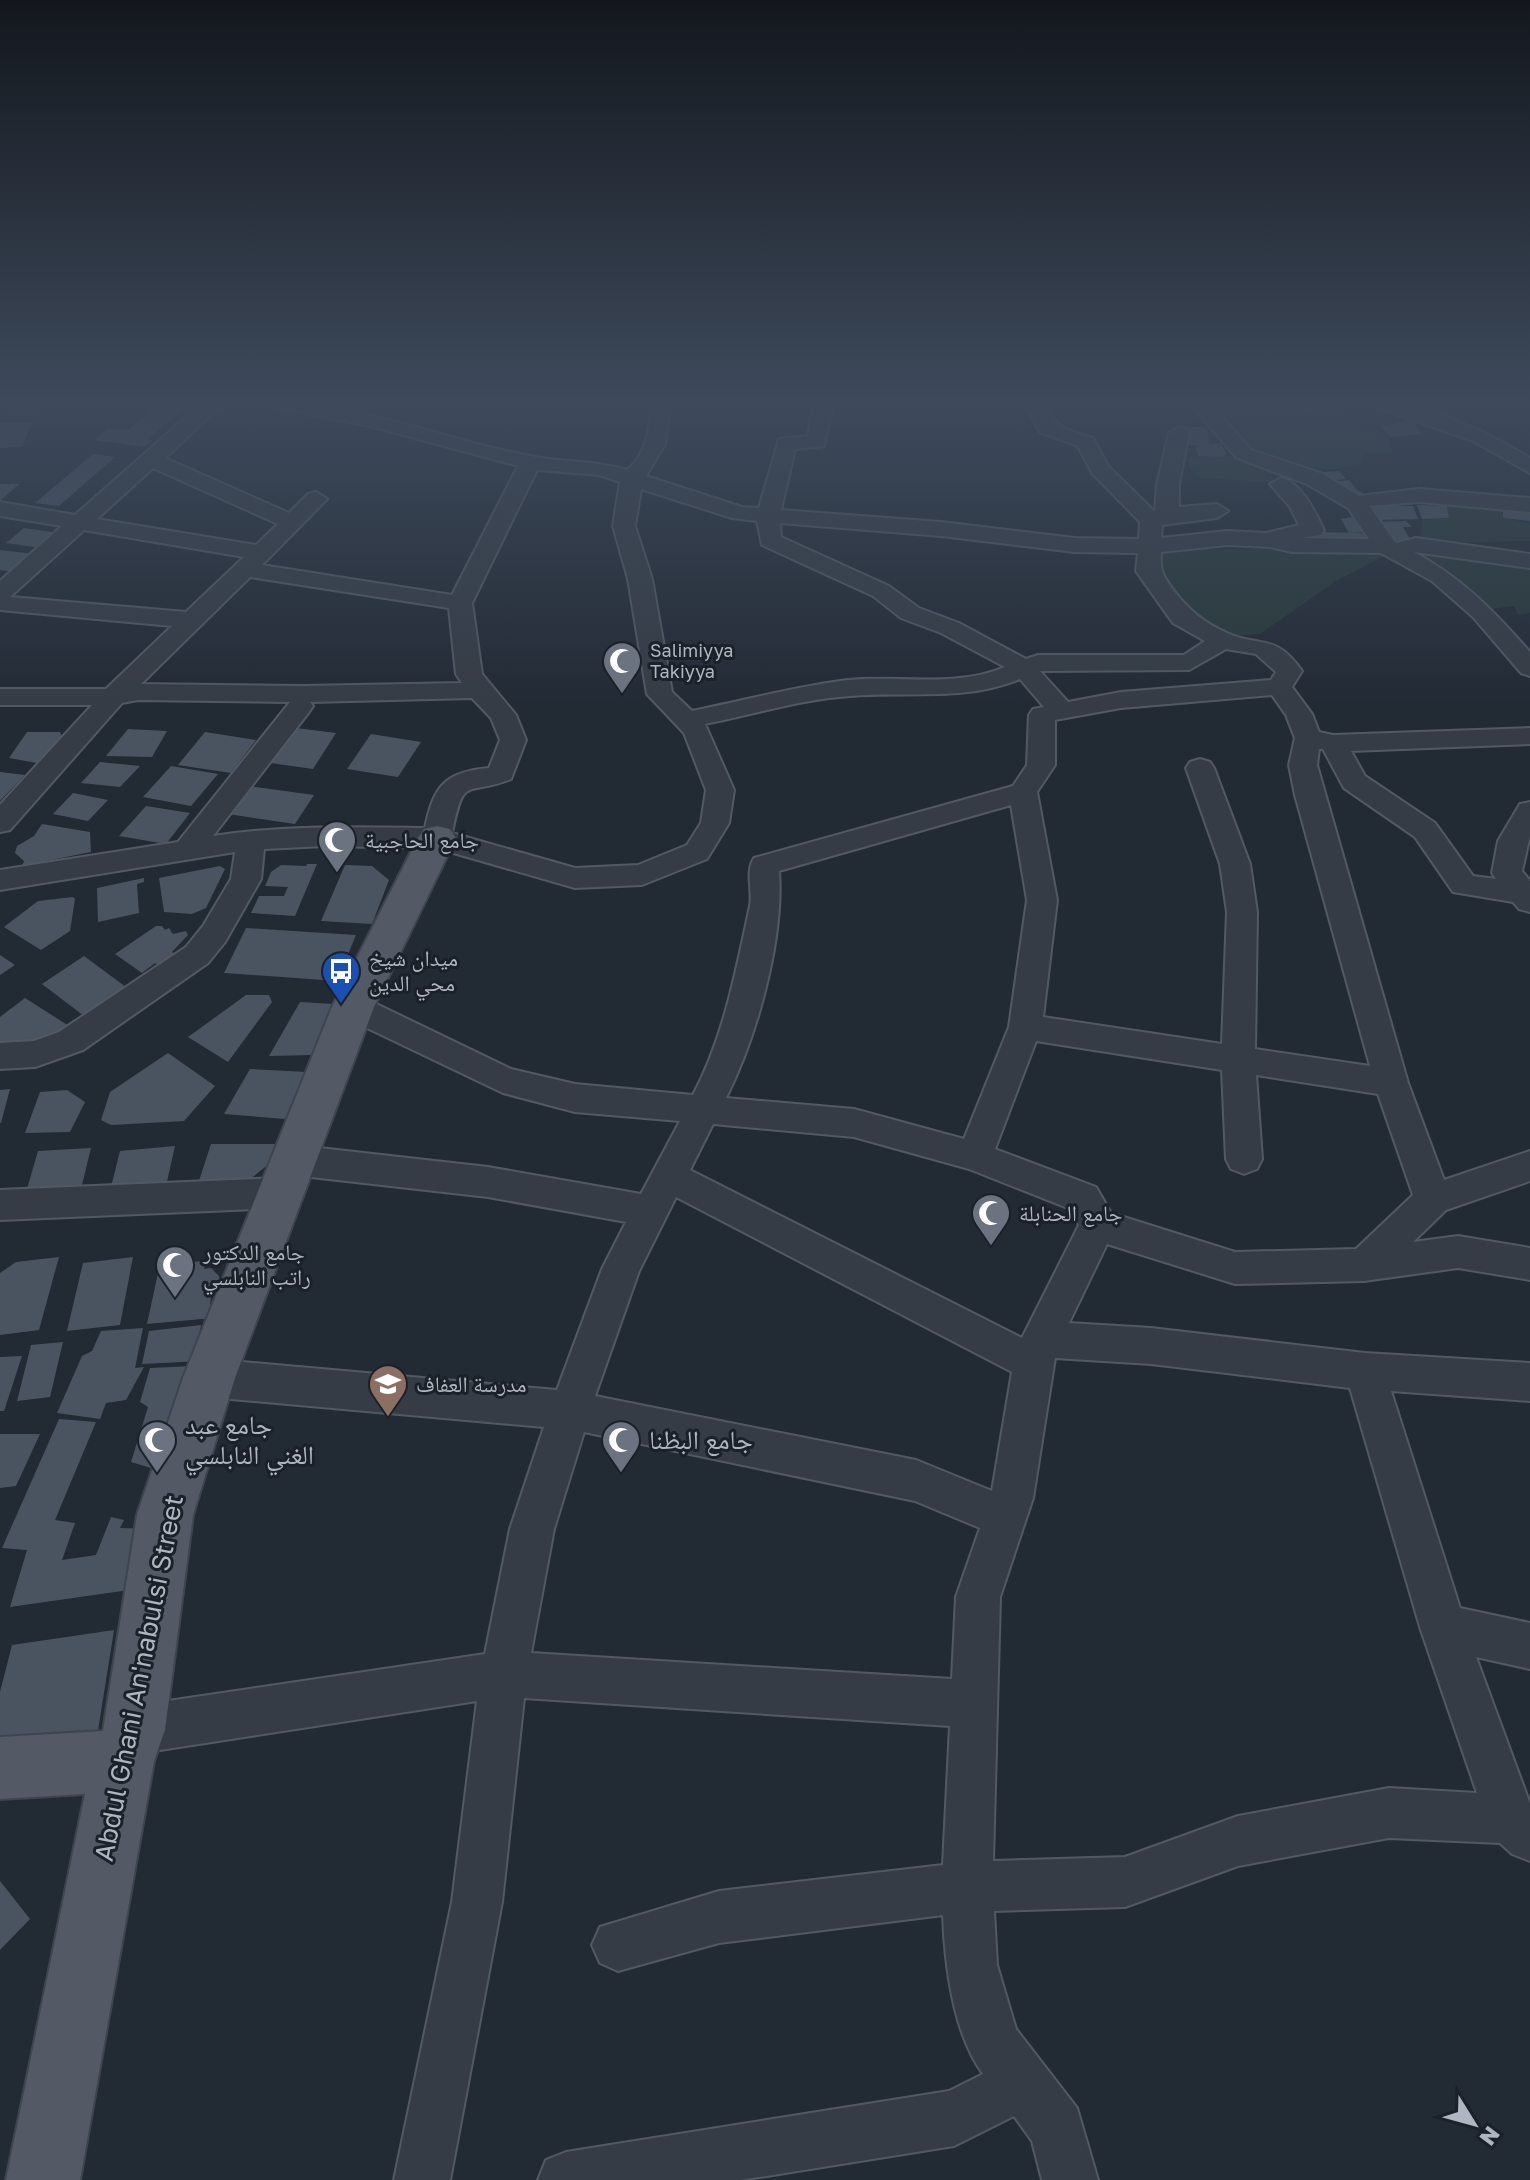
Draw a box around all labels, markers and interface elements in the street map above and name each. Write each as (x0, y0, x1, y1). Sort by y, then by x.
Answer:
place label: Salimiyya Takiyya (650, 639, 733, 682)
mosque icon: Salimiyya Takiyya (601, 640, 643, 695)
mosque icon: جامع الحاجبية (316, 819, 358, 874)
place label: جامع الحاجبية (365, 826, 479, 854)
place label: ميدان شيخ محي الدين (369, 944, 458, 1001)
bus stop icon: ميدان شيخ محي الدين (320, 950, 362, 1005)
mosque icon: جامع الحنابلة (970, 1192, 1012, 1247)
place label: جامع الحنابلة (1019, 1199, 1123, 1227)
place label: جامع الدكتور راتب النابلسي (202, 1238, 311, 1295)
mosque icon: جامع الدكتور راتب النابلسي (154, 1244, 196, 1299)
school or university icon: مدرسة العفاف (367, 1363, 409, 1418)
place label: مدرسة العفاف (416, 1370, 527, 1397)
place label: جامع عبد الغني النابلسي (185, 1409, 314, 1476)
mosque icon: جامع عبد الغني النابلسي (136, 1419, 178, 1474)
mosque icon: جامع البظنا (600, 1419, 642, 1474)
place label: جامع البظنا (649, 1424, 753, 1457)
street label: Abdul Ghani An'nabulsi Street (88, 1492, 189, 1864)
north arrow (1434, 2084, 1514, 2164)
text: N (1475, 2122, 1506, 2151)

